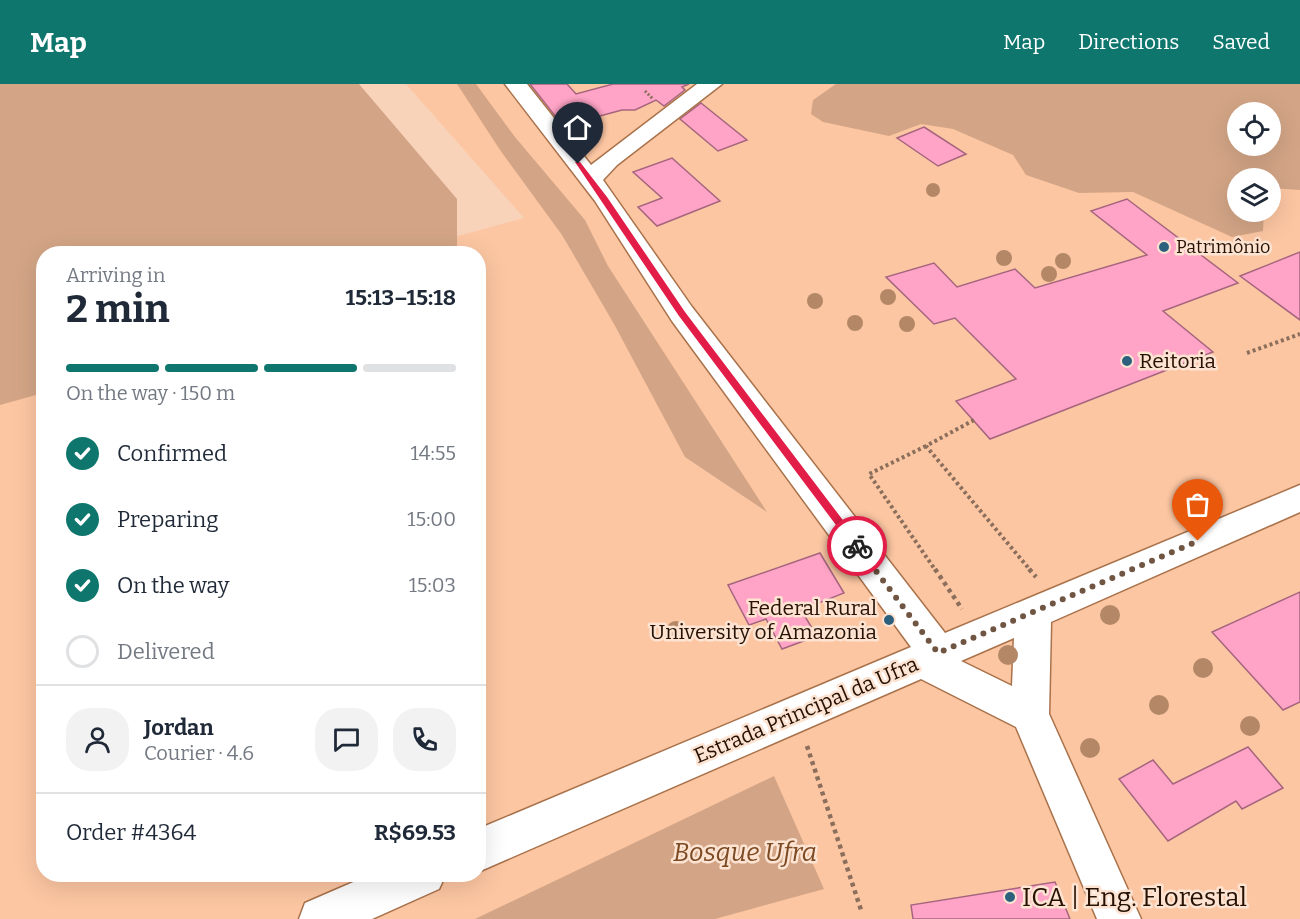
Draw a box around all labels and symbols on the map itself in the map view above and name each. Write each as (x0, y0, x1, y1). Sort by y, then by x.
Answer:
pin (552, 102, 603, 164)
place label: Patrimônio (1176, 236, 1270, 258)
marker: Patrimônio (1157, 240, 1171, 254)
place label: Reitoria (1139, 348, 1216, 374)
marker: Reitoria (1120, 354, 1134, 368)
pin (1172, 479, 1223, 541)
courier (827, 516, 887, 576)
place label: Federal Rural University of Amazonia (649, 595, 878, 645)
marker: Federal Rural University of Amazonia (882, 613, 896, 627)
street label: Estrada Principal da Ufra (690, 651, 923, 769)
park label: Bosque Ufra (673, 837, 817, 868)
place label: ICA | Eng. Florestal (1022, 882, 1247, 913)
marker: ICA | Eng. Florestal (1003, 890, 1017, 904)

